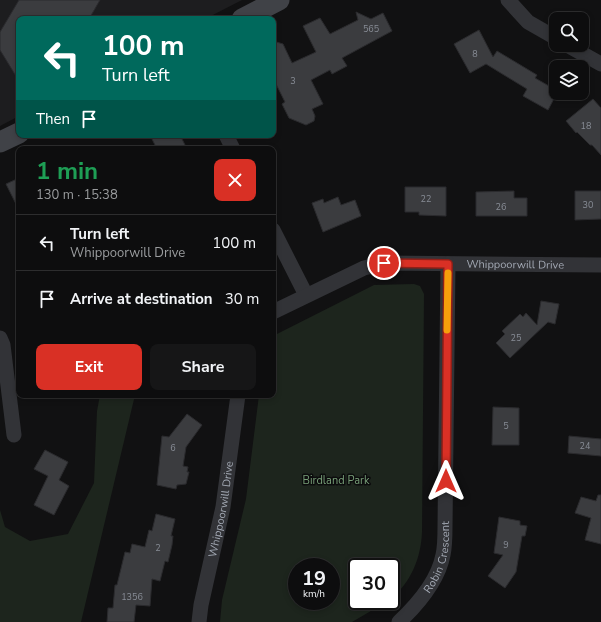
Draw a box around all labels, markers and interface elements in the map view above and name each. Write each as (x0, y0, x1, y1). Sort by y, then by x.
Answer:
map controls (549, 12, 589, 100)
button: search (549, 12, 589, 52)
house number: 565 (363, 23, 379, 35)
text: 100 m (102, 27, 185, 65)
icon: left (36, 32, 88, 84)
house number: 8 (472, 48, 478, 60)
button: layers (549, 60, 589, 100)
text: Turn left (102, 63, 170, 87)
house number: 3 (290, 75, 296, 87)
icon: arrive (78, 108, 100, 130)
text: Then (36, 109, 70, 129)
house number: 18 (581, 120, 591, 132)
text: 1 min (36, 155, 98, 187)
button: close (214, 159, 256, 201)
text: 130 m · 15:38 (36, 186, 118, 204)
house number: 22 (421, 193, 431, 205)
house number: 30 (583, 199, 593, 211)
house number: 26 (496, 201, 506, 213)
text: Turn left (70, 224, 129, 244)
icon: left (36, 232, 58, 254)
text: 100 m (212, 233, 256, 253)
text: Whippoorwill Drive (70, 244, 185, 262)
pin (367, 246, 401, 280)
icon: arrive (373, 252, 395, 274)
street label: Whippoorwill Drive (466, 257, 564, 273)
icon: arrive (36, 288, 58, 310)
text: Arrive at destination (70, 289, 213, 309)
text: 30 m (225, 289, 259, 309)
house number: 25 (511, 332, 521, 344)
button: Exit (36, 344, 142, 390)
button: Share (150, 344, 256, 390)
house number: 5 (503, 420, 509, 432)
house number: 24 (580, 440, 591, 452)
house number: 6 (170, 442, 176, 454)
street label: Whippoorwill Drive (205, 460, 237, 559)
position arrow (425, 460, 467, 502)
park label: Birdland Park (303, 473, 370, 488)
street label: Robin Crescent (420, 521, 453, 596)
house number: 9 (503, 539, 509, 551)
house number: 2 (155, 542, 161, 554)
speed limit sign: 30 (348, 558, 400, 610)
text: 19 (302, 565, 326, 592)
text: km/h (303, 587, 325, 601)
house number: 1356 (121, 591, 143, 603)

